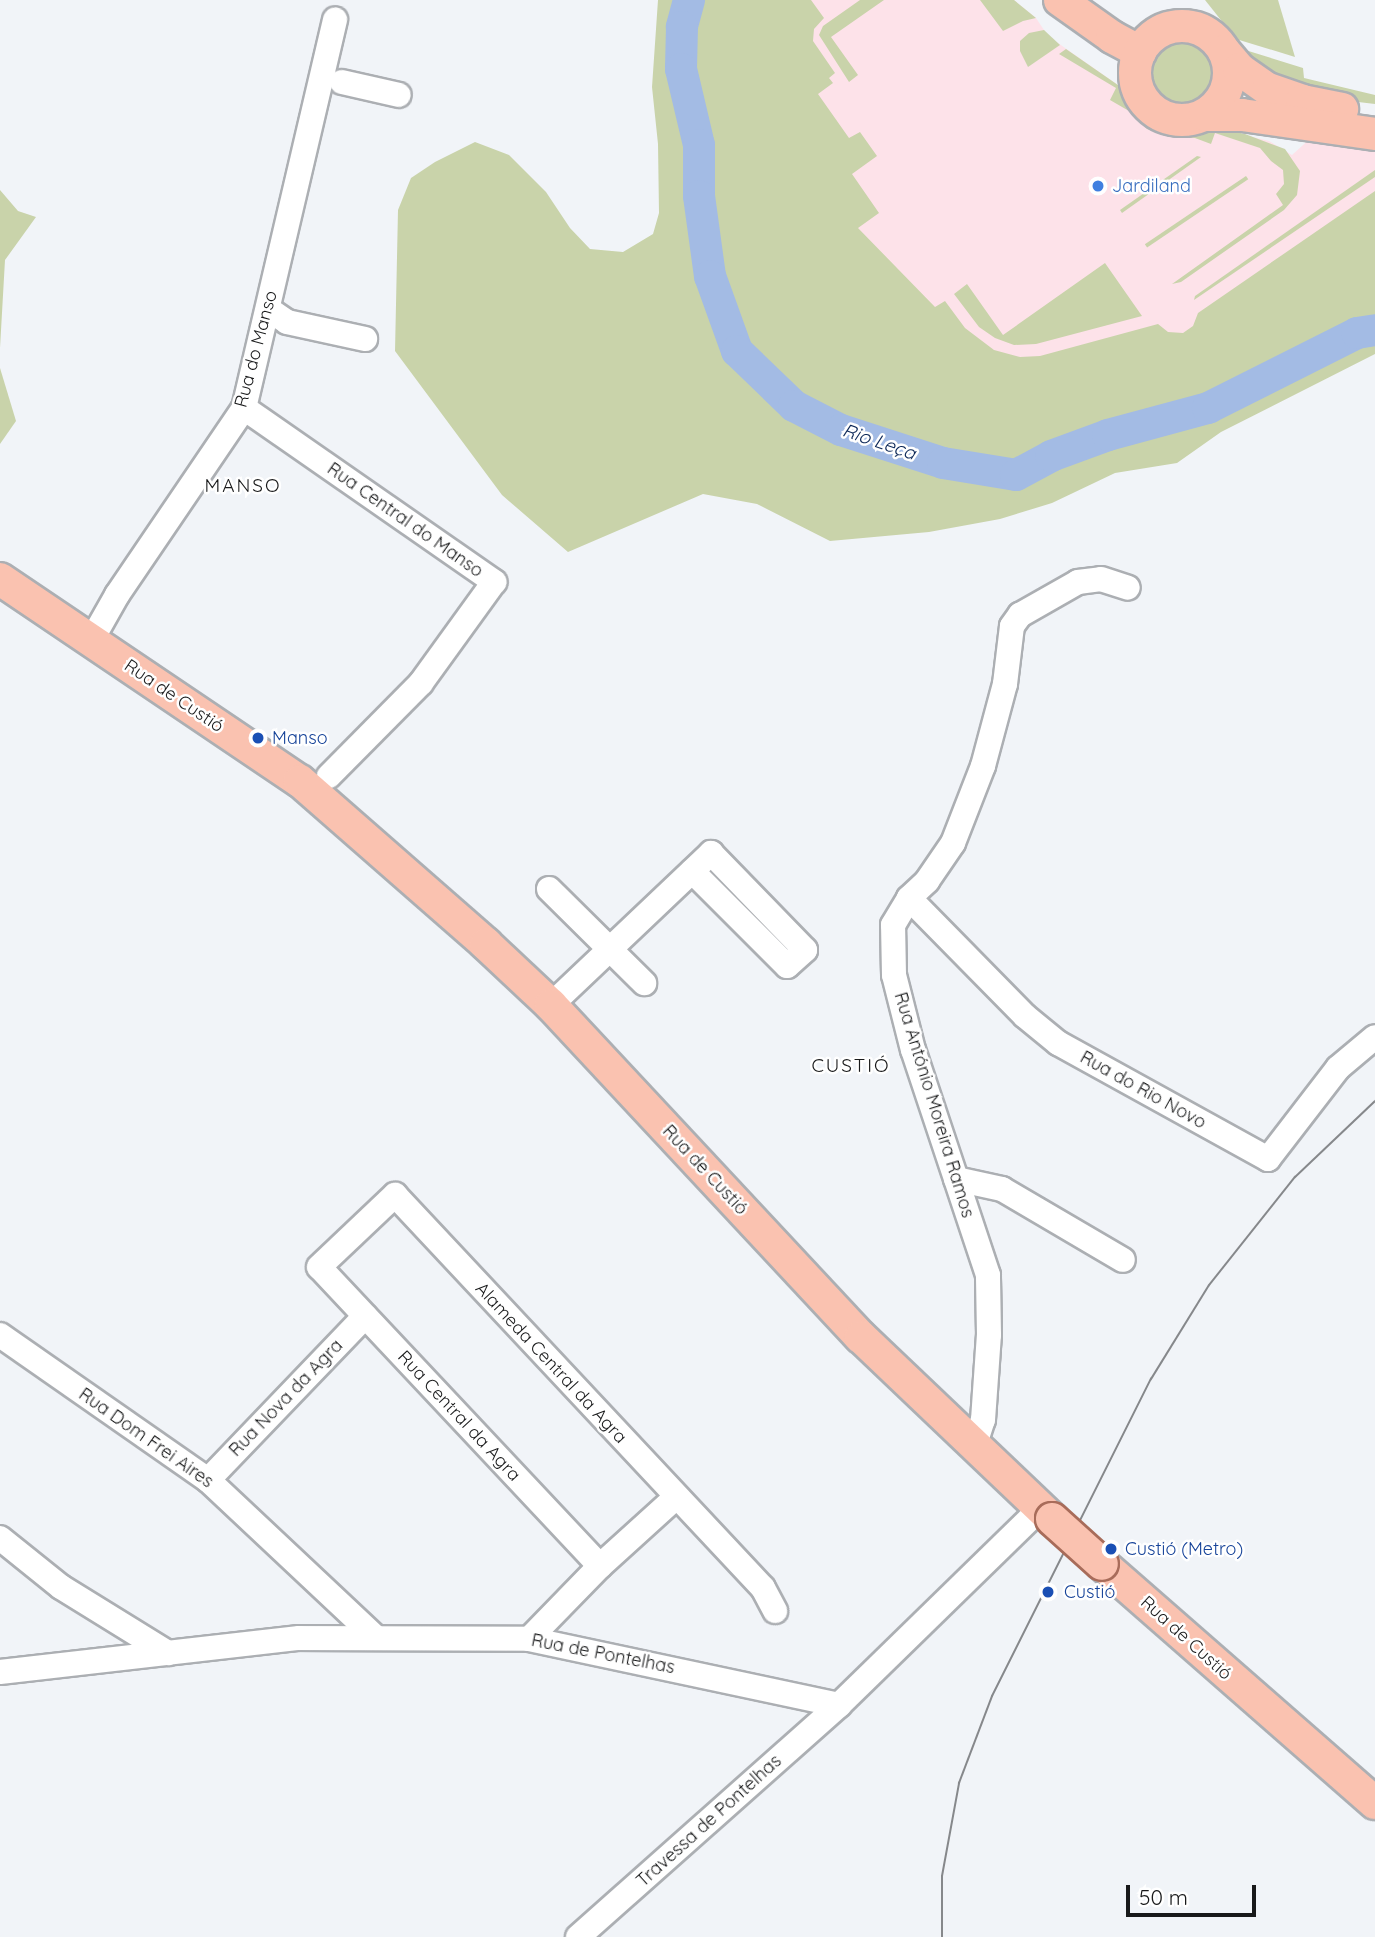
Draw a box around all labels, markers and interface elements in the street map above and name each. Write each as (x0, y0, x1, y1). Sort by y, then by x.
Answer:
place label: Jardiland (1112, 175, 1191, 197)
marker: Jardiland (1090, 178, 1106, 194)
street label: Rua do Manso (230, 288, 282, 410)
water label: Rio Leça (840, 419, 918, 465)
street label: Rua Central do Manso (323, 458, 487, 582)
district label: MANSO (205, 475, 281, 497)
street label: Rua de Custió (120, 655, 228, 737)
place label: Manso (272, 727, 328, 749)
marker: Manso (250, 730, 266, 746)
street label: Rua António Moreira Ramos (889, 990, 979, 1220)
street label: Rua do Rio Novo (1076, 1046, 1210, 1134)
district label: CUSTIÓ (812, 1055, 890, 1077)
street label: Rua de Custió (658, 1121, 752, 1219)
street label: Alameda Central da Agra (471, 1278, 631, 1448)
street label: Rua Nova da Agra (225, 1335, 347, 1461)
street label: Rua Central da Agra (393, 1346, 525, 1486)
street label: Rua Dom Frei Aires (75, 1383, 217, 1493)
place label: Custió (Metro) (1125, 1538, 1243, 1560)
marker: Custió (Metro) (1103, 1541, 1119, 1557)
place label: Custió (1064, 1581, 1115, 1603)
marker: Custió (1038, 1582, 1058, 1602)
street label: Rua de Custió (1136, 1591, 1236, 1685)
street label: Rua de Pontelhas (529, 1630, 677, 1678)
street label: Travessa de Pontelhas (632, 1750, 786, 1892)
scale bar (1130, 1870, 1260, 1914)
text: 50 m (1139, 1884, 1188, 1910)

